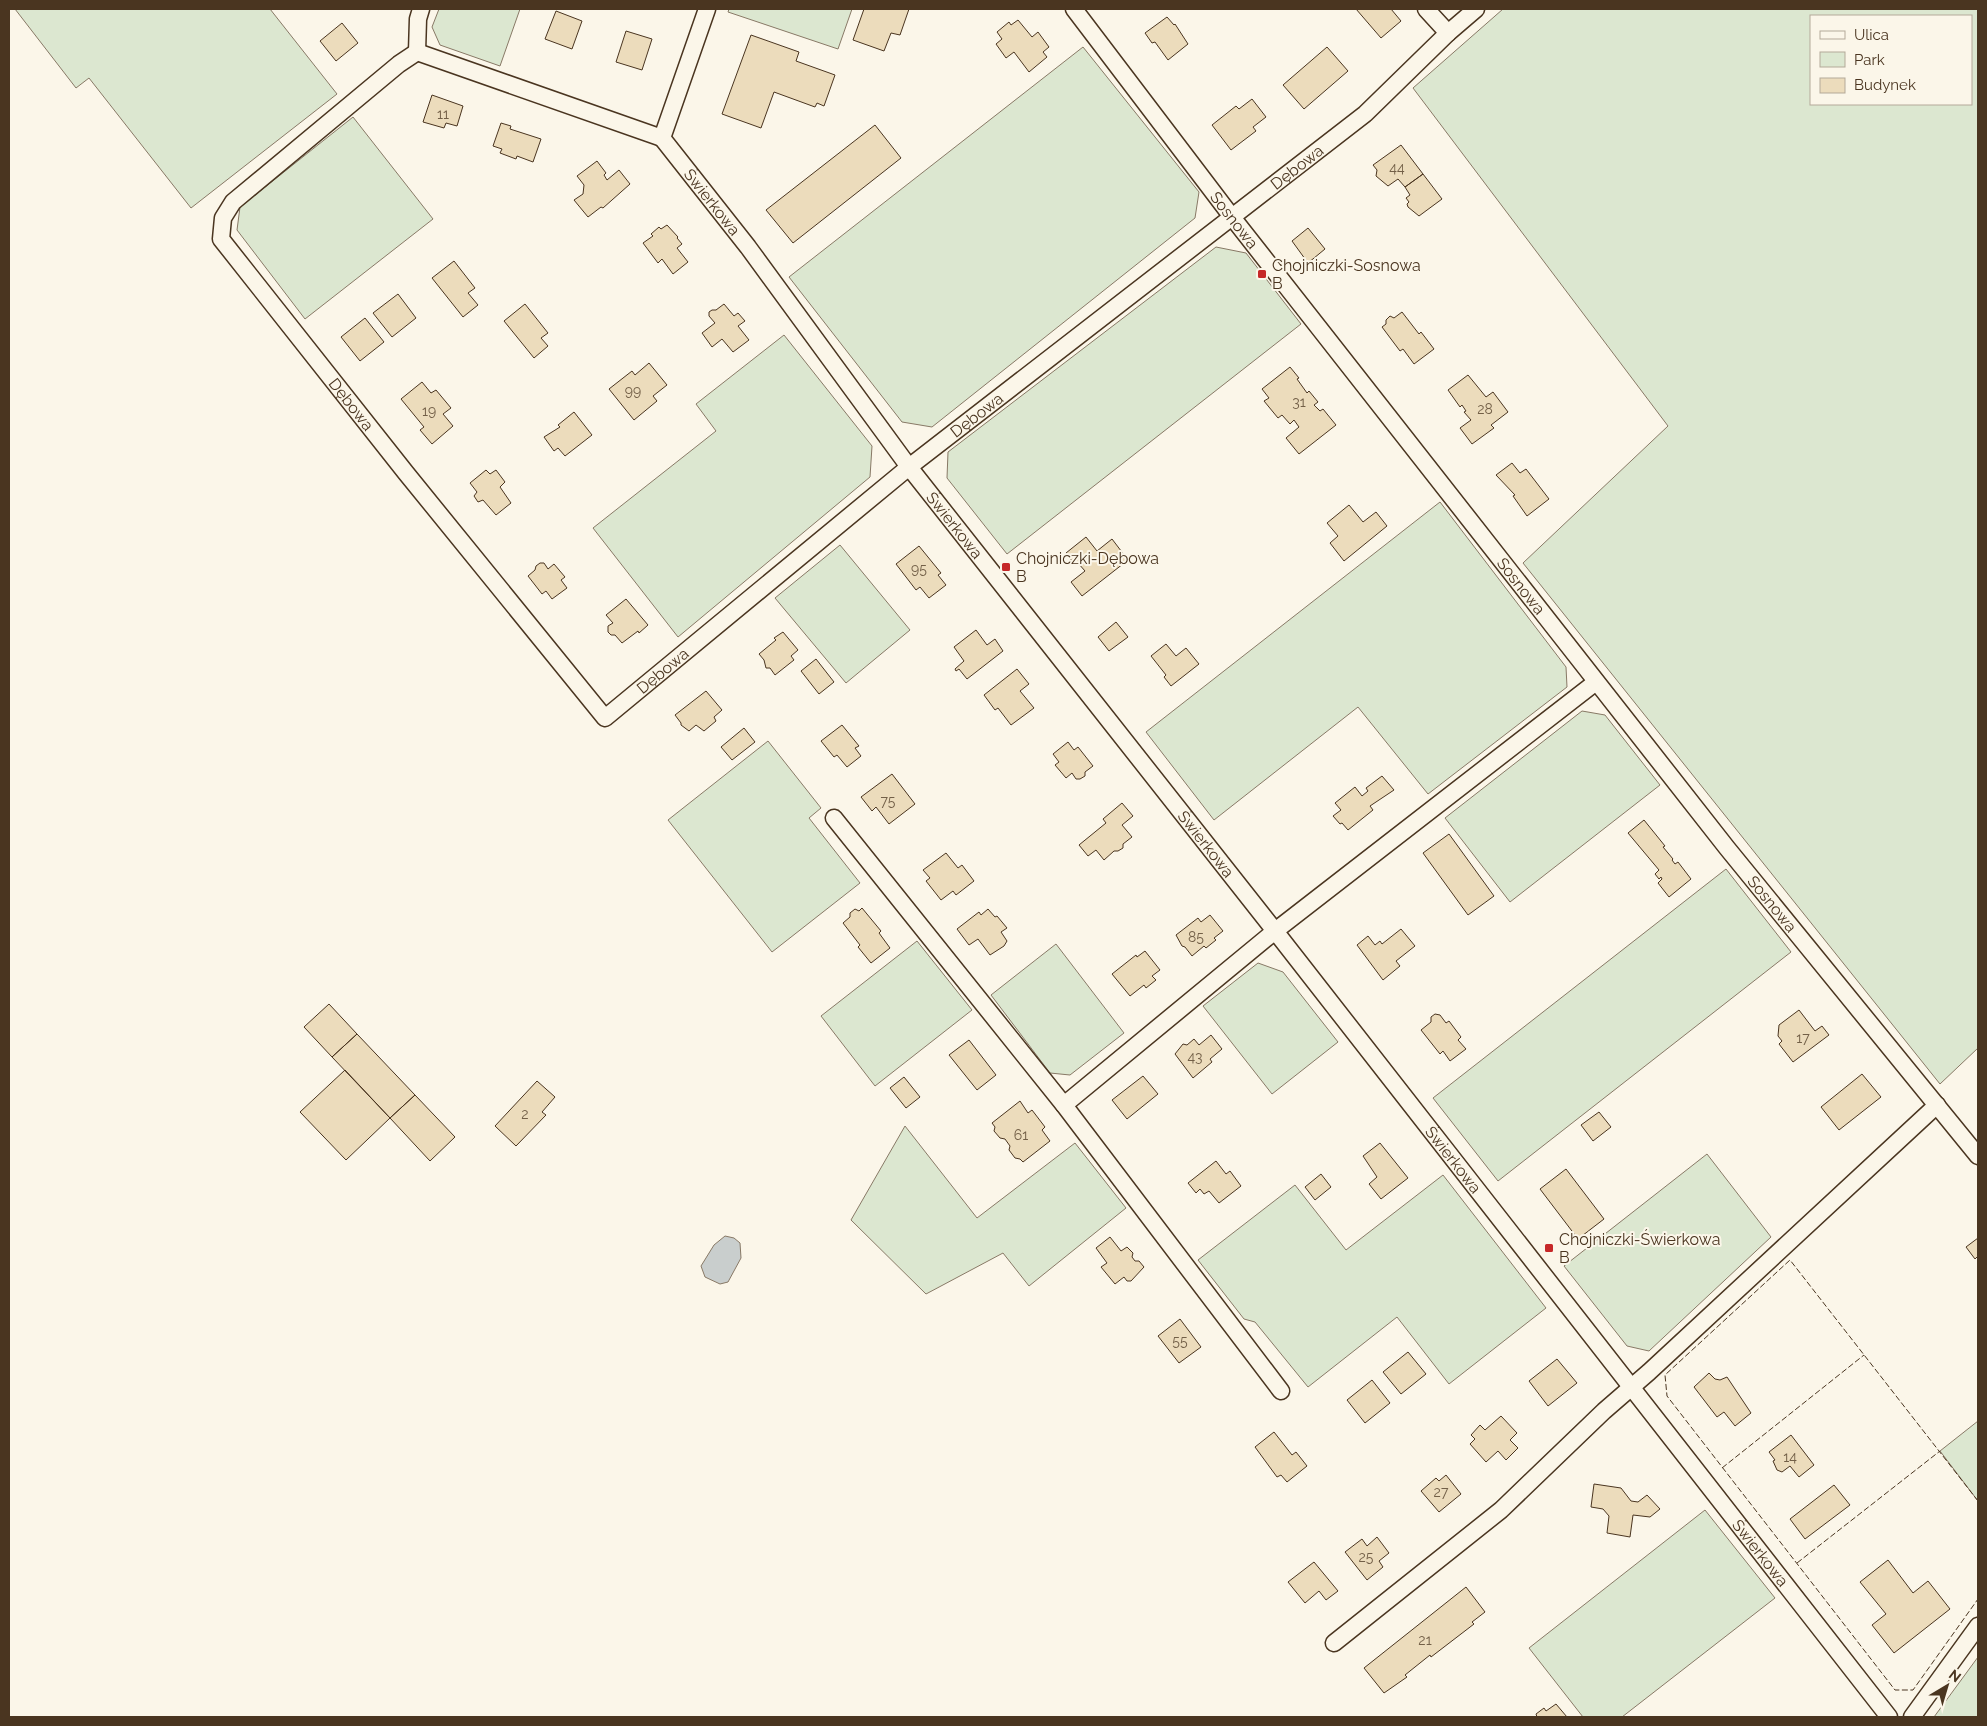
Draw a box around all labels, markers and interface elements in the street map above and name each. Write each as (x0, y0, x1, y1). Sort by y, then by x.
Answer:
legend (1810, 15, 1972, 105)
text: Ulica (1854, 26, 1889, 44)
text: Park (1854, 51, 1885, 69)
text: Budynek (1854, 76, 1916, 94)
house number: 11 (437, 106, 449, 122)
street label: Dębowa (1267, 141, 1327, 194)
house number: 44 (1389, 160, 1405, 176)
street label: Świerkowa (680, 164, 744, 239)
street label: Sosnowa (1206, 188, 1262, 253)
place label: Chojniczki-Sosnowa B (1272, 256, 1421, 293)
marker: Chojniczki-Sosnowa B (1256, 268, 1268, 280)
street label: Dębowa (325, 374, 378, 434)
house number: 99 (625, 383, 641, 399)
street label: Dębowa (947, 389, 1007, 441)
house number: 31 (1292, 394, 1306, 410)
house number: 28 (1477, 401, 1493, 417)
house number: 19 (422, 403, 436, 419)
street label: Świerkowa (922, 487, 987, 563)
place label: Chojniczki-Dębowa B (1016, 549, 1159, 586)
street label: Sosnowa (1493, 554, 1549, 618)
house number: 95 (911, 561, 927, 577)
marker: Chojniczki-Dębowa B (1000, 561, 1012, 573)
street label: Dębowa (633, 644, 693, 698)
house number: 75 (881, 793, 896, 809)
street label: Świerkowa (1174, 806, 1238, 881)
street label: Sosnowa (1743, 872, 1801, 936)
house number: 85 (1188, 929, 1204, 945)
house number: 17 (1796, 1030, 1810, 1046)
house number: 43 (1187, 1049, 1203, 1065)
house number: 2 (521, 1106, 529, 1122)
street label: Świerkowa (1421, 1122, 1485, 1197)
house number: 61 (1014, 1127, 1028, 1143)
place label: Chojniczki-Świerkowa B (1559, 1229, 1720, 1267)
marker: Chojniczki-Świerkowa B (1543, 1242, 1555, 1254)
house number: 55 (1172, 1333, 1188, 1349)
house number: 14 (1783, 1449, 1797, 1465)
house number: 27 (1434, 1484, 1449, 1500)
street label: Świerkowa (1728, 1515, 1792, 1590)
house number: 25 (1359, 1549, 1374, 1565)
house number: 21 (1418, 1632, 1432, 1648)
north arrow (1922, 1661, 1972, 1711)
text: N (1946, 1666, 1964, 1685)

